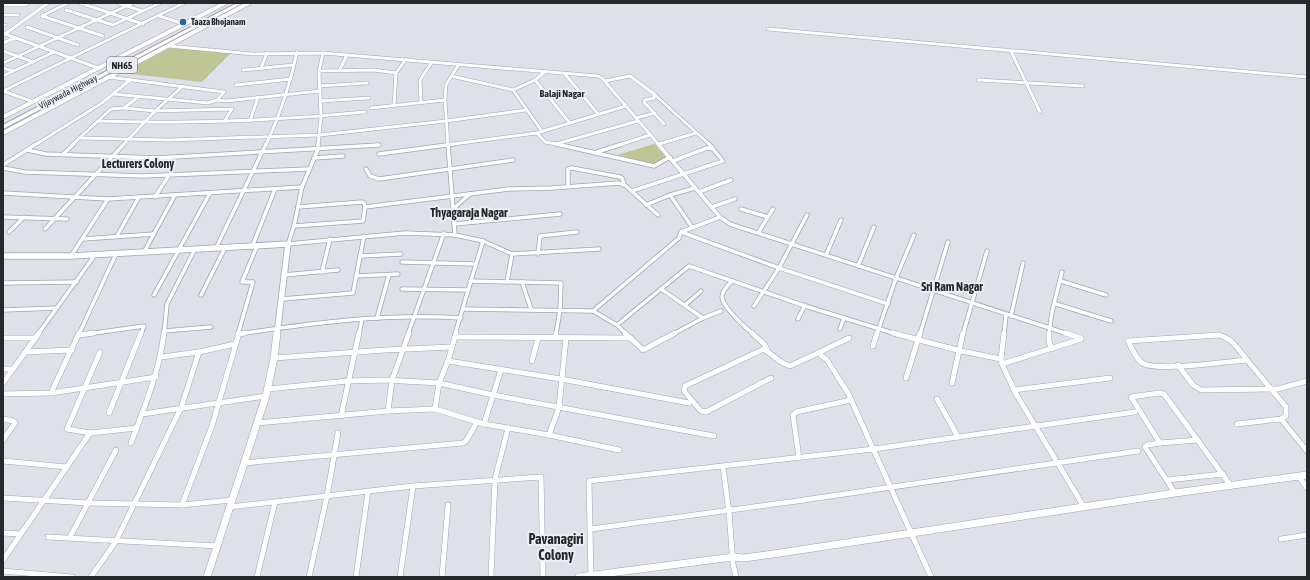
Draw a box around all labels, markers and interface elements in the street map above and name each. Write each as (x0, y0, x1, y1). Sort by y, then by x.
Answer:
marker: Taaza Bhojanam (178, 17, 188, 27)
place label: Taaza Bhojanam (191, 17, 246, 27)
road number: NH65 (107, 57, 137, 73)
street label: Vijaywada Highway (37, 73, 99, 111)
district label: Balaji Nagar (540, 88, 585, 99)
district label: Lecturers Colony (102, 157, 174, 171)
district label: Thyagaraja Nagar (430, 206, 508, 220)
district label: Sri Ram Nagar (921, 280, 983, 294)
district label: Pavanagiri Colony (528, 531, 584, 563)

